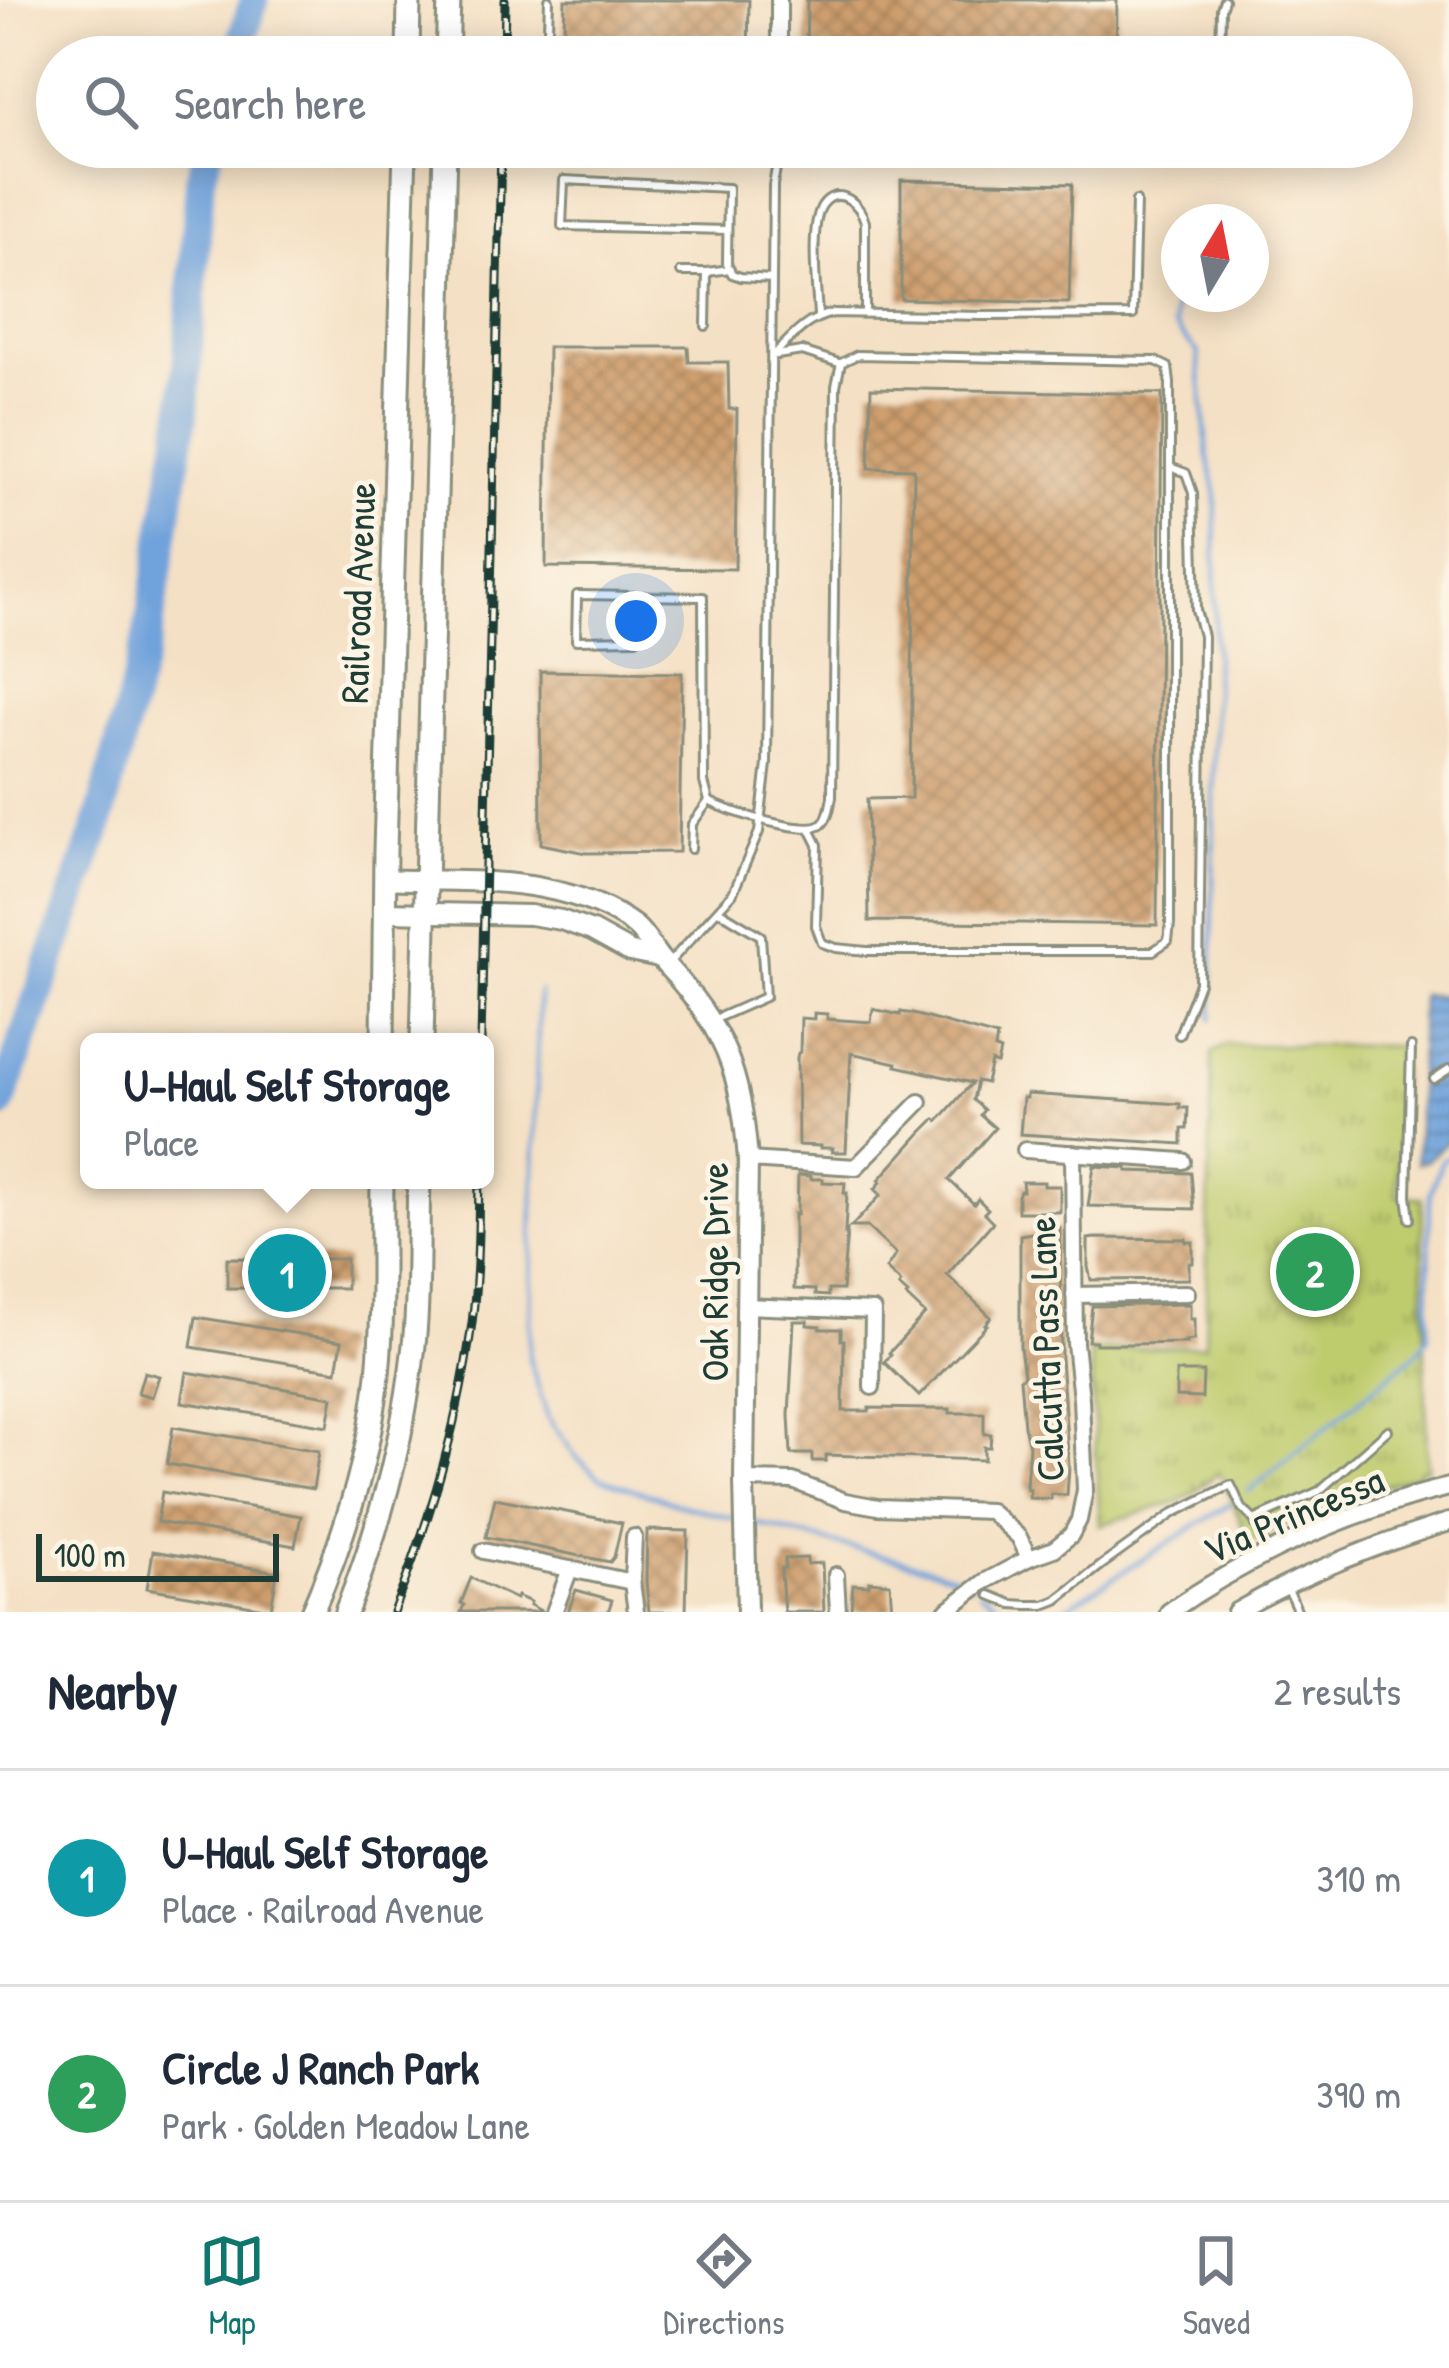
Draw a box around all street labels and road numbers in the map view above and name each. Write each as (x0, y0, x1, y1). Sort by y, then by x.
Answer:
street label: Railroad Avenue (327, 482, 387, 704)
street label: Oak Ridge Drive (687, 1162, 740, 1382)
street label: Calcutta Pass Lane (1014, 1216, 1076, 1482)
street label: Via Princessa (1195, 1452, 1391, 1576)

